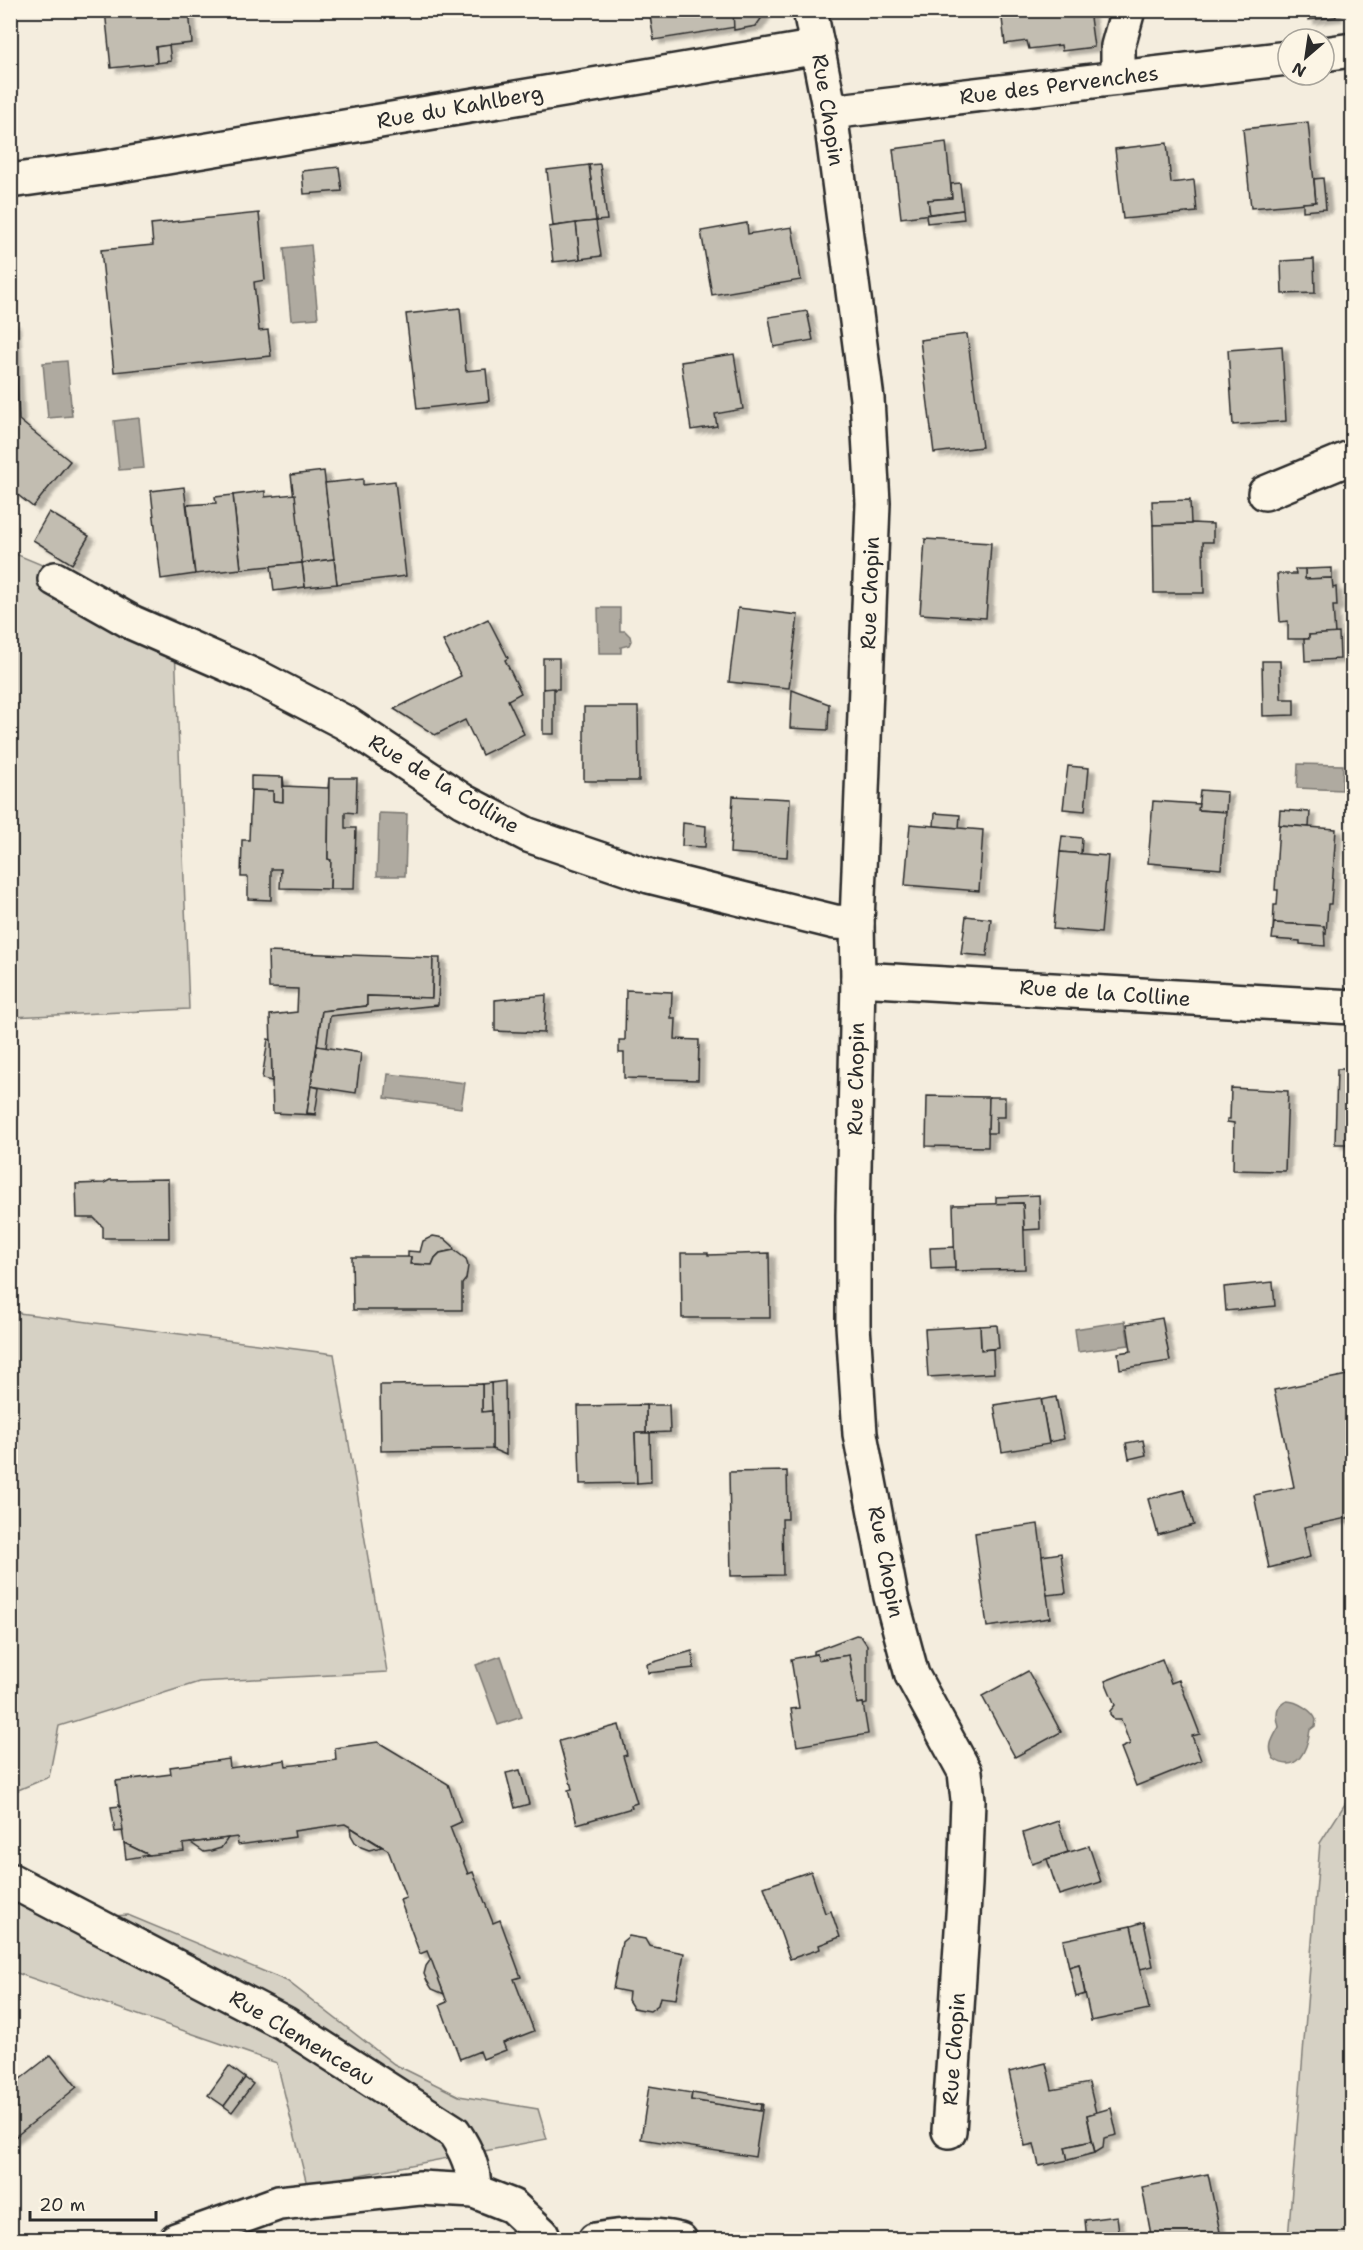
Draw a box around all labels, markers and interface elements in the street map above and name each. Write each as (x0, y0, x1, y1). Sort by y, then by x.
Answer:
north arrow (1276, 27, 1336, 87)
street label: Rue Chopin (805, 52, 851, 168)
text: N (1288, 57, 1310, 82)
street label: Rue des Pervenches (958, 59, 1160, 111)
street label: Rue du Kahlberg (375, 79, 545, 135)
street label: Rue Chopin (854, 536, 886, 650)
street label: Rue de la Colline (363, 728, 525, 840)
street label: Rue de la Colline (1019, 973, 1191, 1013)
street label: Rue Chopin (841, 1022, 871, 1136)
street label: Rue Chopin (861, 1504, 911, 1620)
street label: Rue Clemenceau (224, 1984, 380, 2092)
street label: Rue Chopin (936, 1991, 972, 2106)
scale bar (30, 2184, 156, 2222)
text: 20 m (39, 2193, 85, 2217)

